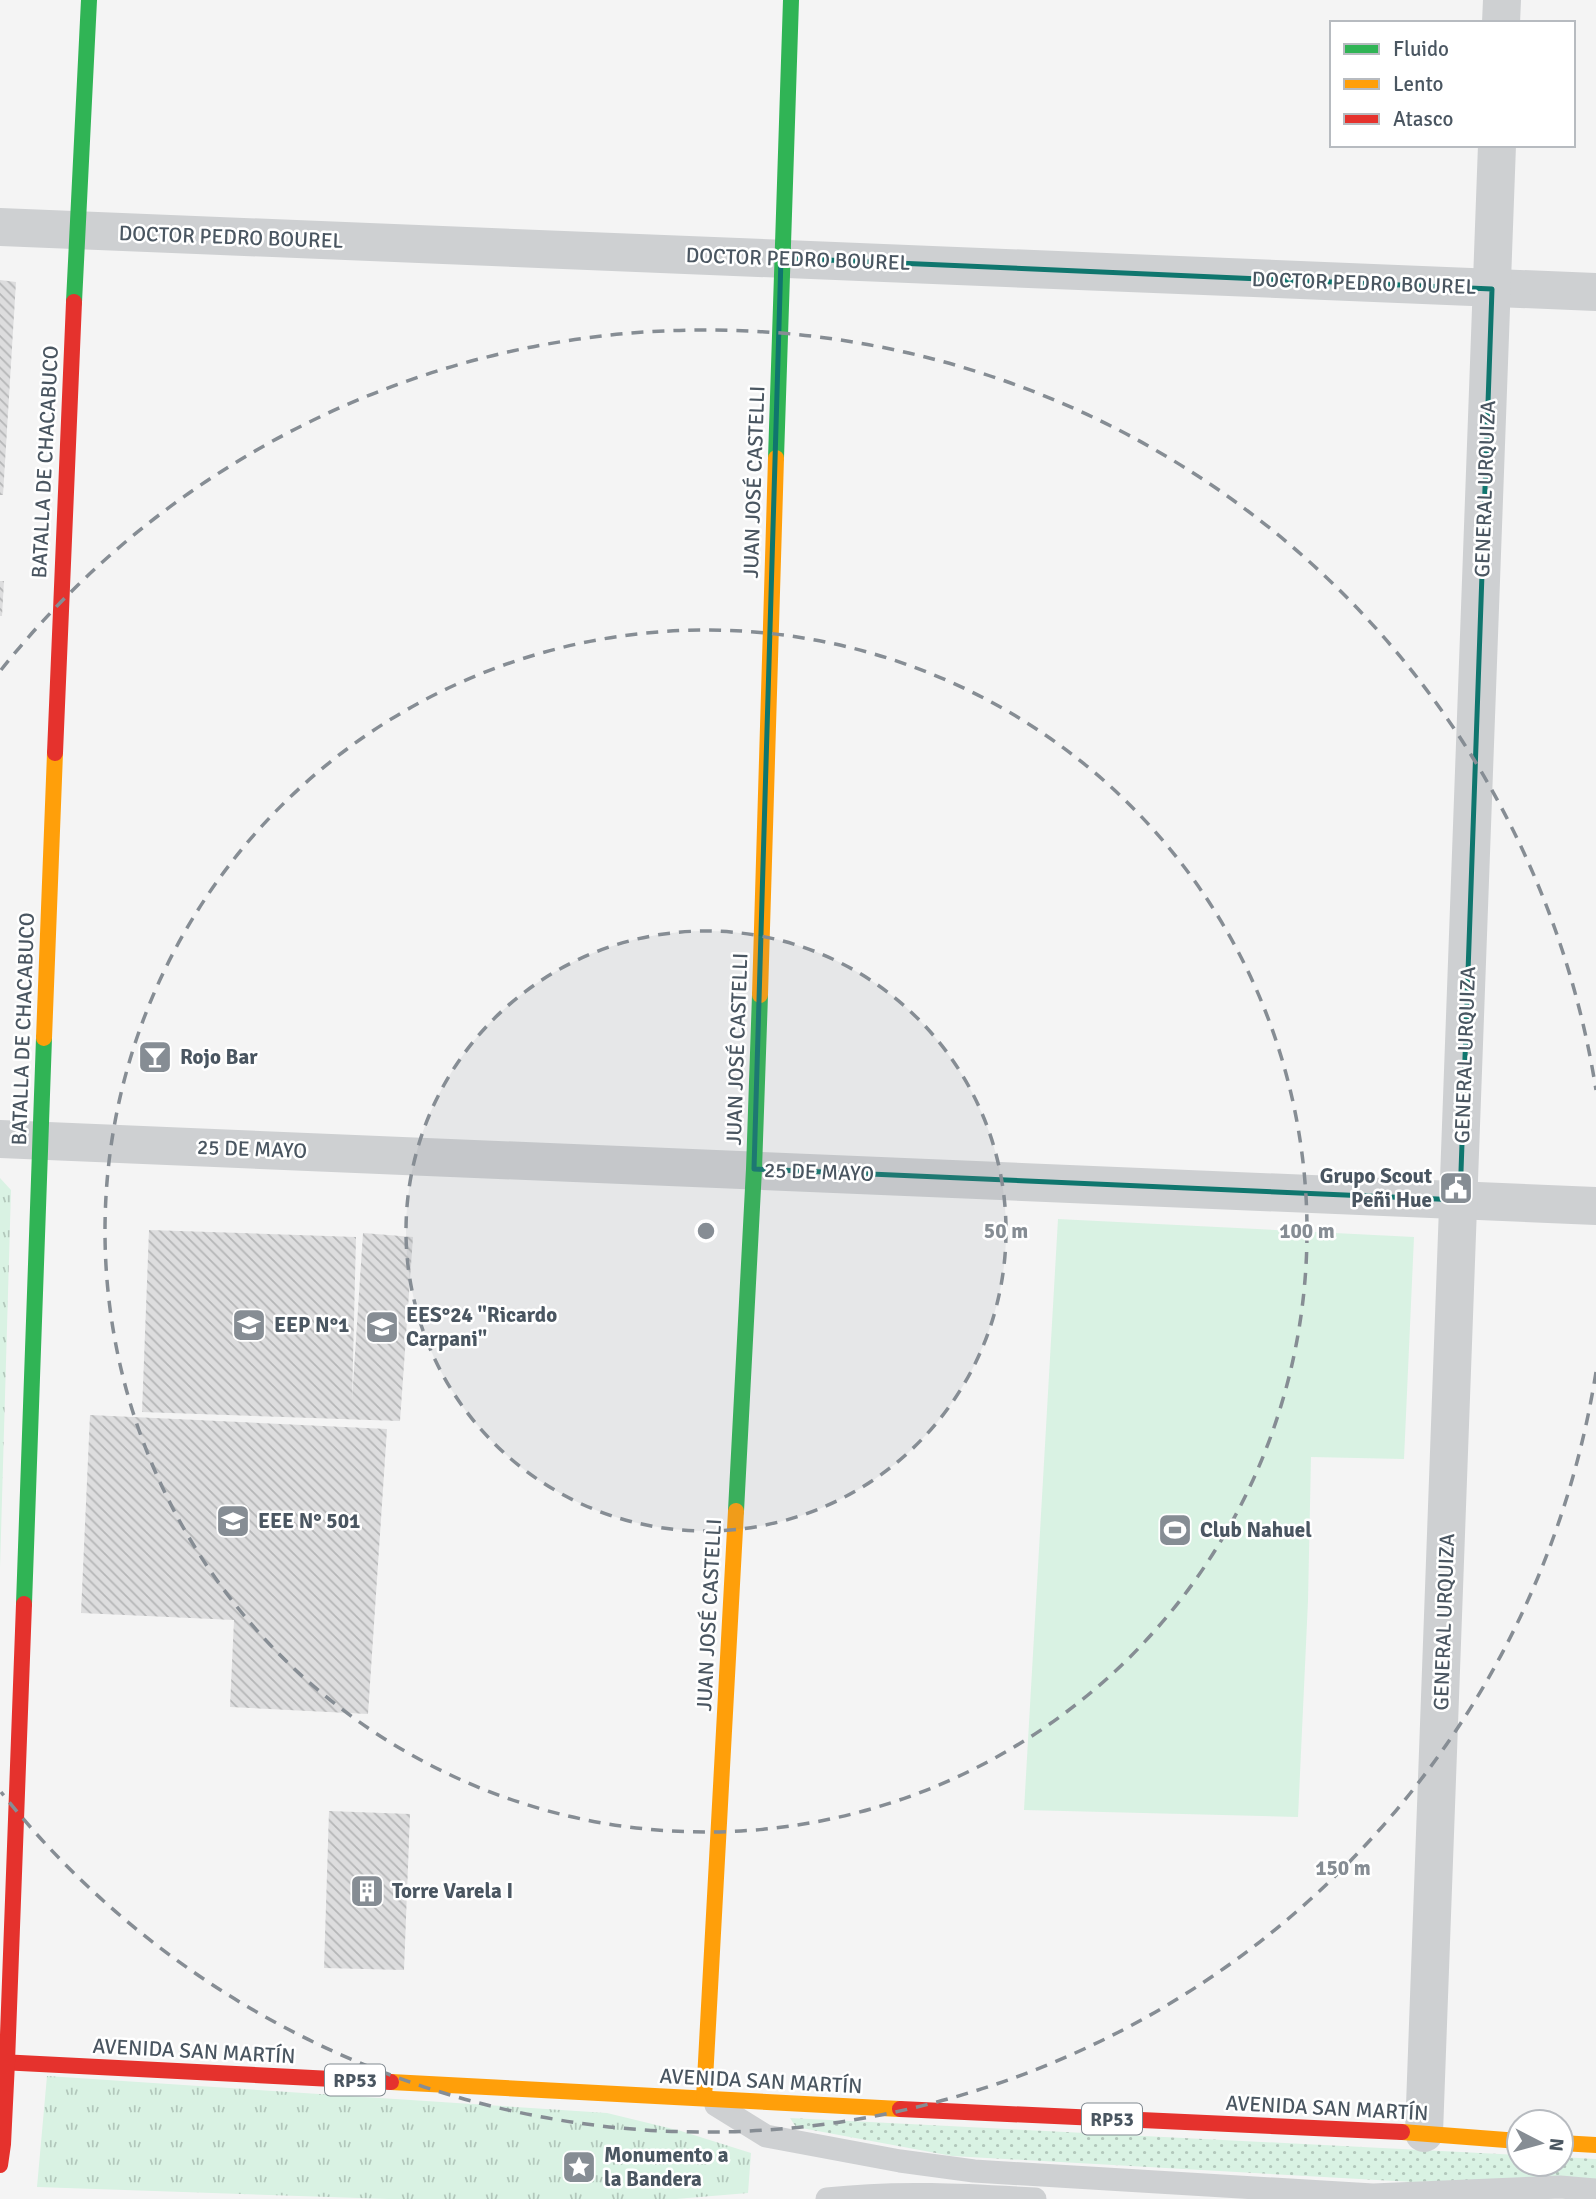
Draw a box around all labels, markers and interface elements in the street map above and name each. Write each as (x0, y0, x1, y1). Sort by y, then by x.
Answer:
legend (1330, 21, 1575, 147)
text: Fluido (1393, 36, 1449, 62)
text: Lento (1393, 71, 1443, 97)
text: Atasco (1393, 106, 1453, 132)
street label: DOCTOR PEDRO BOUREL (118, 220, 344, 254)
street label: DOCTOR PEDRO BOUREL (685, 242, 911, 276)
street label: DOCTOR PEDRO BOUREL (1251, 266, 1477, 300)
street label: BATALLA DE CHACABUCO (26, 345, 64, 579)
street label: JUAN JOSÉ CASTELLI (738, 385, 770, 579)
street label: GENERAL URQUIZA (1469, 400, 1501, 578)
street label: BATALLA DE CHACABUCO (6, 912, 40, 1146)
street label: JUAN JOSÉ CASTELLI (721, 952, 753, 1146)
street label: GENERAL URQUIZA (1449, 966, 1481, 1144)
bar icon: Rojo Bar (136, 1038, 174, 1076)
place label: Rojo Bar (180, 1044, 258, 1070)
street label: 25 DE MAYO (197, 1134, 307, 1164)
street label: 25 DE MAYO (764, 1157, 874, 1187)
place label: Grupo Scout Peñi Hue (1320, 1163, 1432, 1213)
public building icon: Grupo Scout Peñi Hue (1437, 1169, 1475, 1207)
text: 50 m (984, 1218, 1028, 1244)
text: 100 m (1279, 1218, 1335, 1244)
centre of rings (694, 1219, 718, 1243)
place label: EES°24 "Ricardo Carpani" (406, 1302, 557, 1352)
school or university icon: EEP N°1 (230, 1306, 268, 1344)
school or university icon: EES°24 "Ricardo Carpani" (363, 1308, 401, 1346)
place label: EEP N°1 (274, 1312, 349, 1338)
school or university icon: EEE N° 501 (214, 1502, 252, 1540)
place label: EEE N° 501 (258, 1508, 360, 1534)
sports icon: Club Nahuel (1156, 1511, 1194, 1549)
place label: Club Nahuel (1200, 1517, 1312, 1543)
street label: JUAN JOSÉ CASTELLI (691, 1518, 727, 1712)
street label: GENERAL URQUIZA (1428, 1533, 1460, 1711)
text: 150 m (1315, 1855, 1371, 1881)
building icon: Torre Varela I (348, 1872, 386, 1910)
place label: Torre Varela I (392, 1878, 513, 1904)
street label: AVENIDA SAN MARTÍN (92, 2033, 296, 2069)
street label: AVENIDA SAN MARTÍN (659, 2063, 863, 2099)
road number: RP53 (325, 2064, 385, 2096)
street label: AVENIDA SAN MARTÍN (1225, 2090, 1429, 2126)
road number: RP53 (1082, 2104, 1142, 2134)
north arrow (1505, 2108, 1575, 2178)
text: N (1543, 2137, 1569, 2152)
place label: Monumento a la Bandera (604, 2142, 729, 2192)
place icon: Monumento a la Bandera (560, 2148, 598, 2186)

